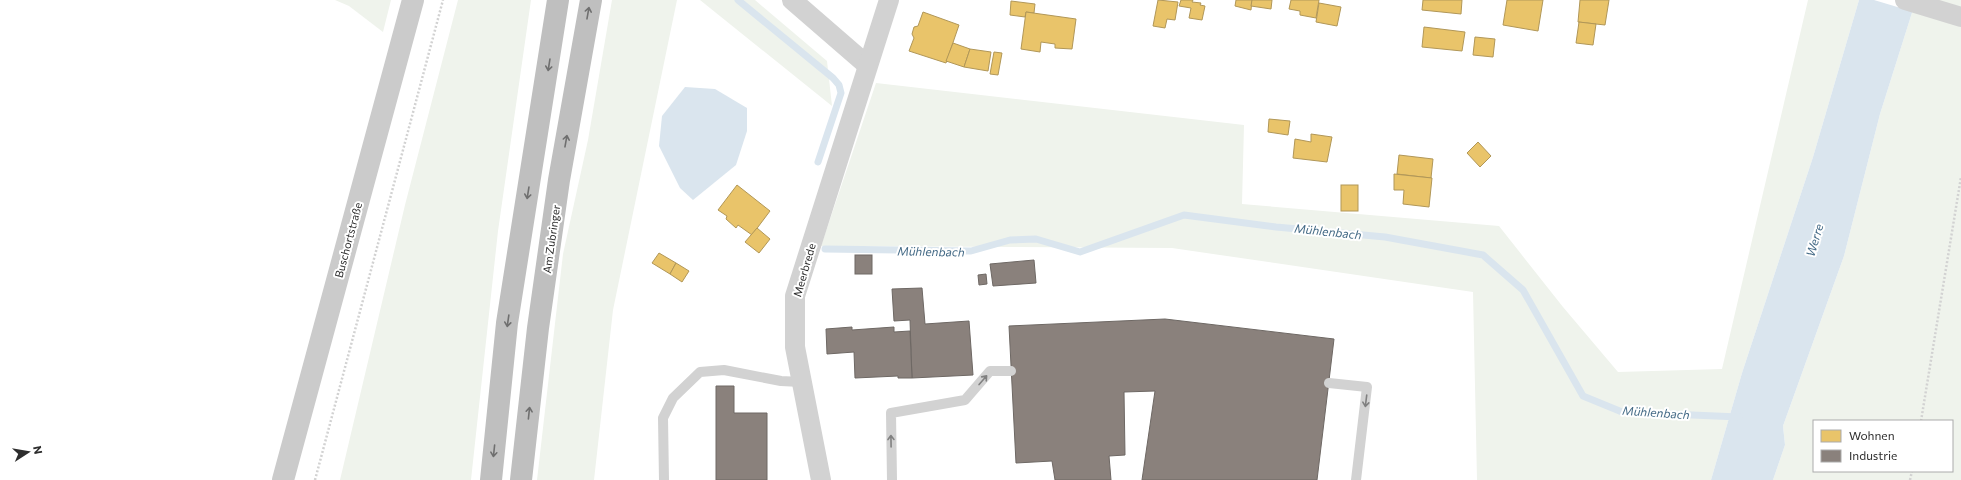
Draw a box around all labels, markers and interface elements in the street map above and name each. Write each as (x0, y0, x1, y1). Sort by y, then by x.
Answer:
one-way arrow (584, 7, 592, 20)
one-way arrow (544, 58, 552, 71)
one-way arrow (562, 135, 570, 148)
one-way arrow (524, 186, 532, 199)
street label: Buschortstraße (332, 201, 364, 279)
street label: Am Zubringer (540, 203, 562, 274)
water label: Mühlenbach (1294, 221, 1362, 242)
water label: Werre (1802, 221, 1826, 258)
street label: Meerbrede (790, 242, 818, 298)
water label: Mühlenbach (897, 243, 965, 259)
one-way arrow (504, 314, 512, 327)
one-way arrow (978, 375, 987, 385)
one-way arrow (1362, 395, 1370, 408)
water label: Mühlenbach (1622, 403, 1690, 421)
one-way arrow (525, 407, 532, 420)
legend (1813, 420, 1953, 472)
text: Wohnen (1849, 428, 1895, 442)
north arrow (8, 432, 48, 472)
one-way arrow (887, 435, 895, 448)
text: N (31, 444, 45, 455)
one-way arrow (490, 444, 498, 457)
text: Industrie (1849, 448, 1897, 462)

